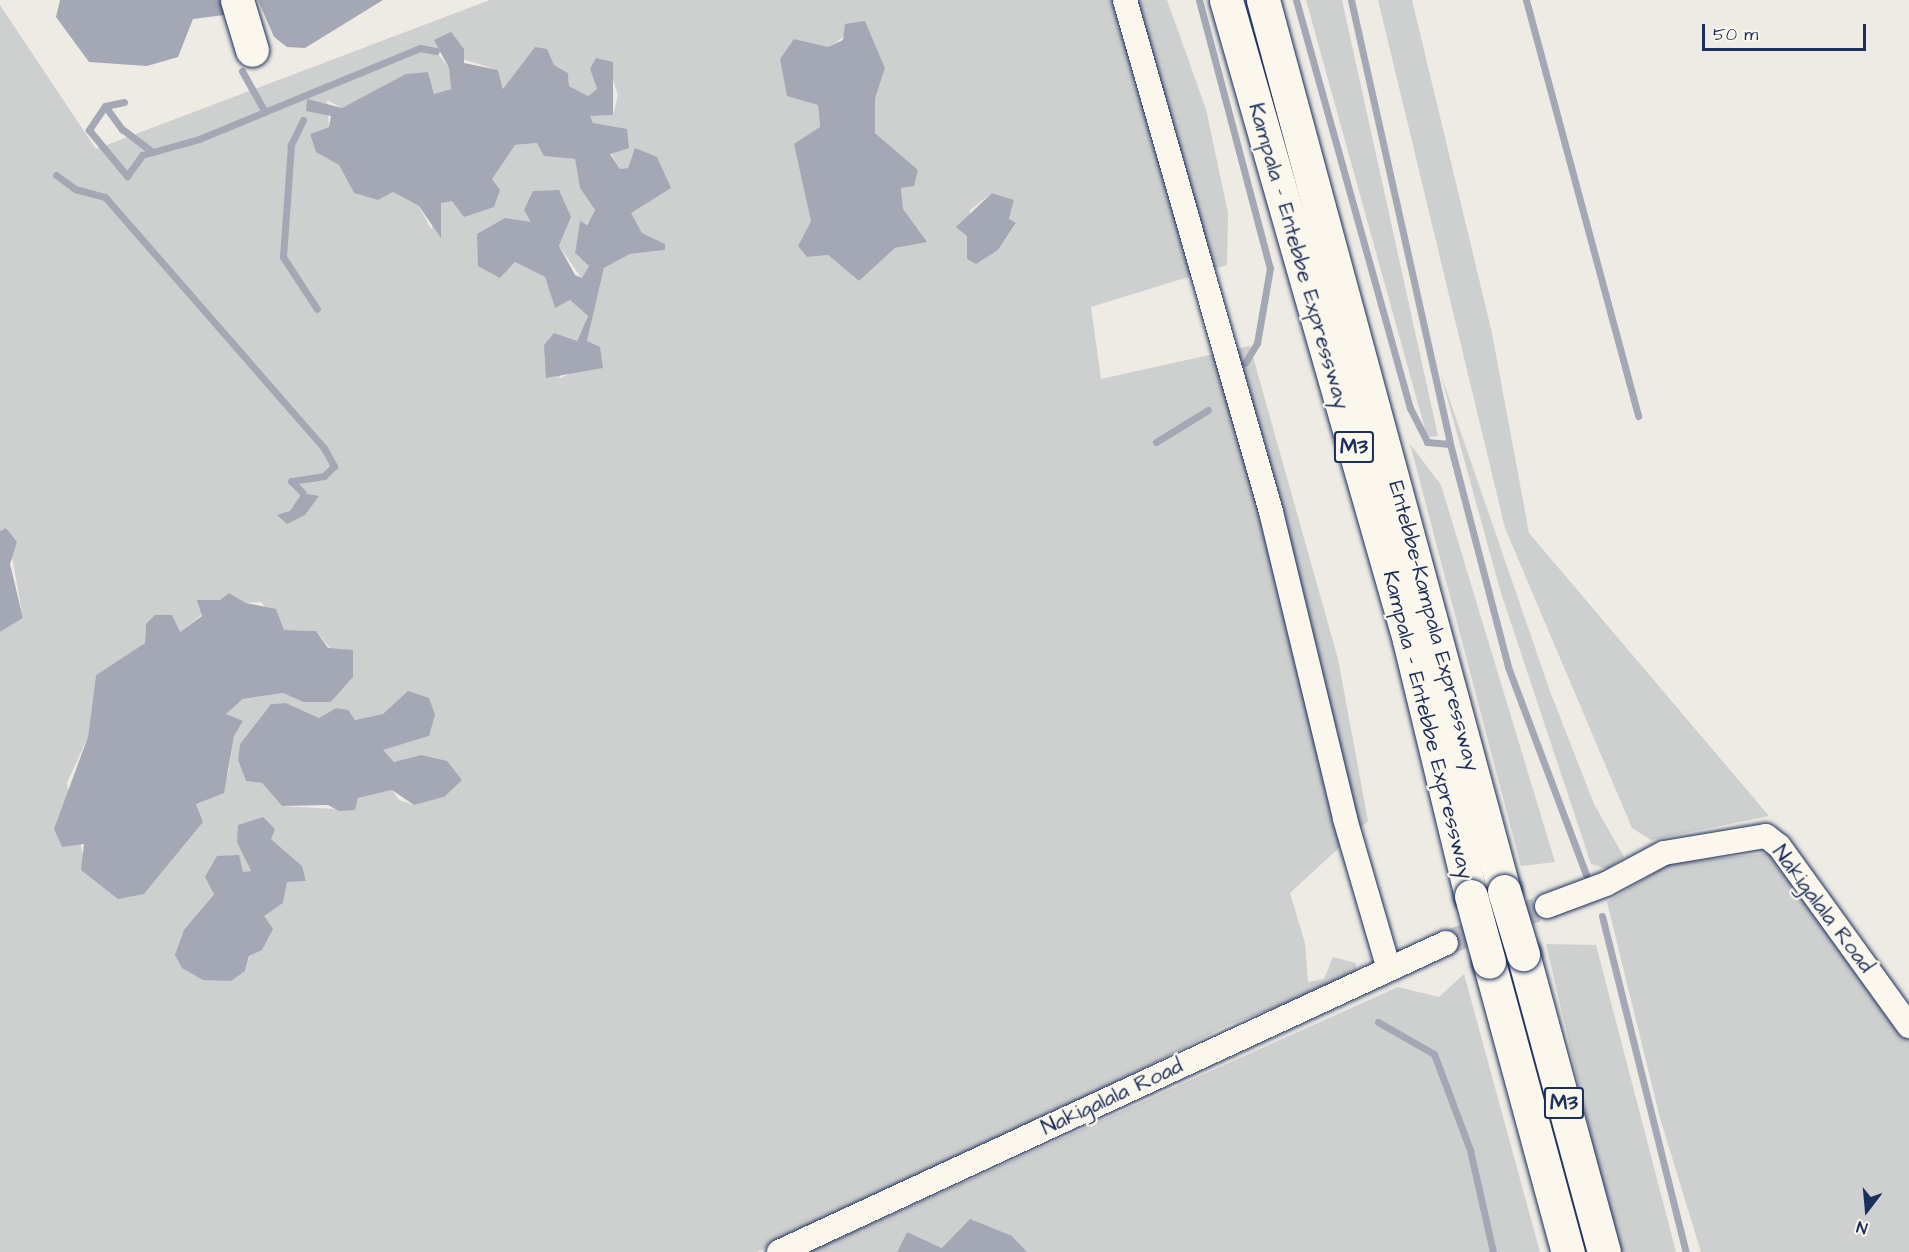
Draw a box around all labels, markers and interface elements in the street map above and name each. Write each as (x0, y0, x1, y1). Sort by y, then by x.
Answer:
scale bar (1705, 12, 1868, 50)
text: 50 m (1713, 22, 1758, 47)
street label: Kampala - Entebbe Expressway (1243, 100, 1355, 412)
road number: M3 (1333, 429, 1375, 465)
street label: Entebbe–Kampala Expressway (1382, 478, 1486, 774)
street label: Kampala - Entebbe Expressway (1377, 568, 1479, 882)
street label: Nakigalala Road (1766, 840, 1880, 978)
street label: Nakigalala Road (1037, 1053, 1187, 1141)
road number: M3 (1543, 1085, 1585, 1121)
north arrow (1837, 1180, 1897, 1240)
text: N (1854, 1215, 1870, 1239)

